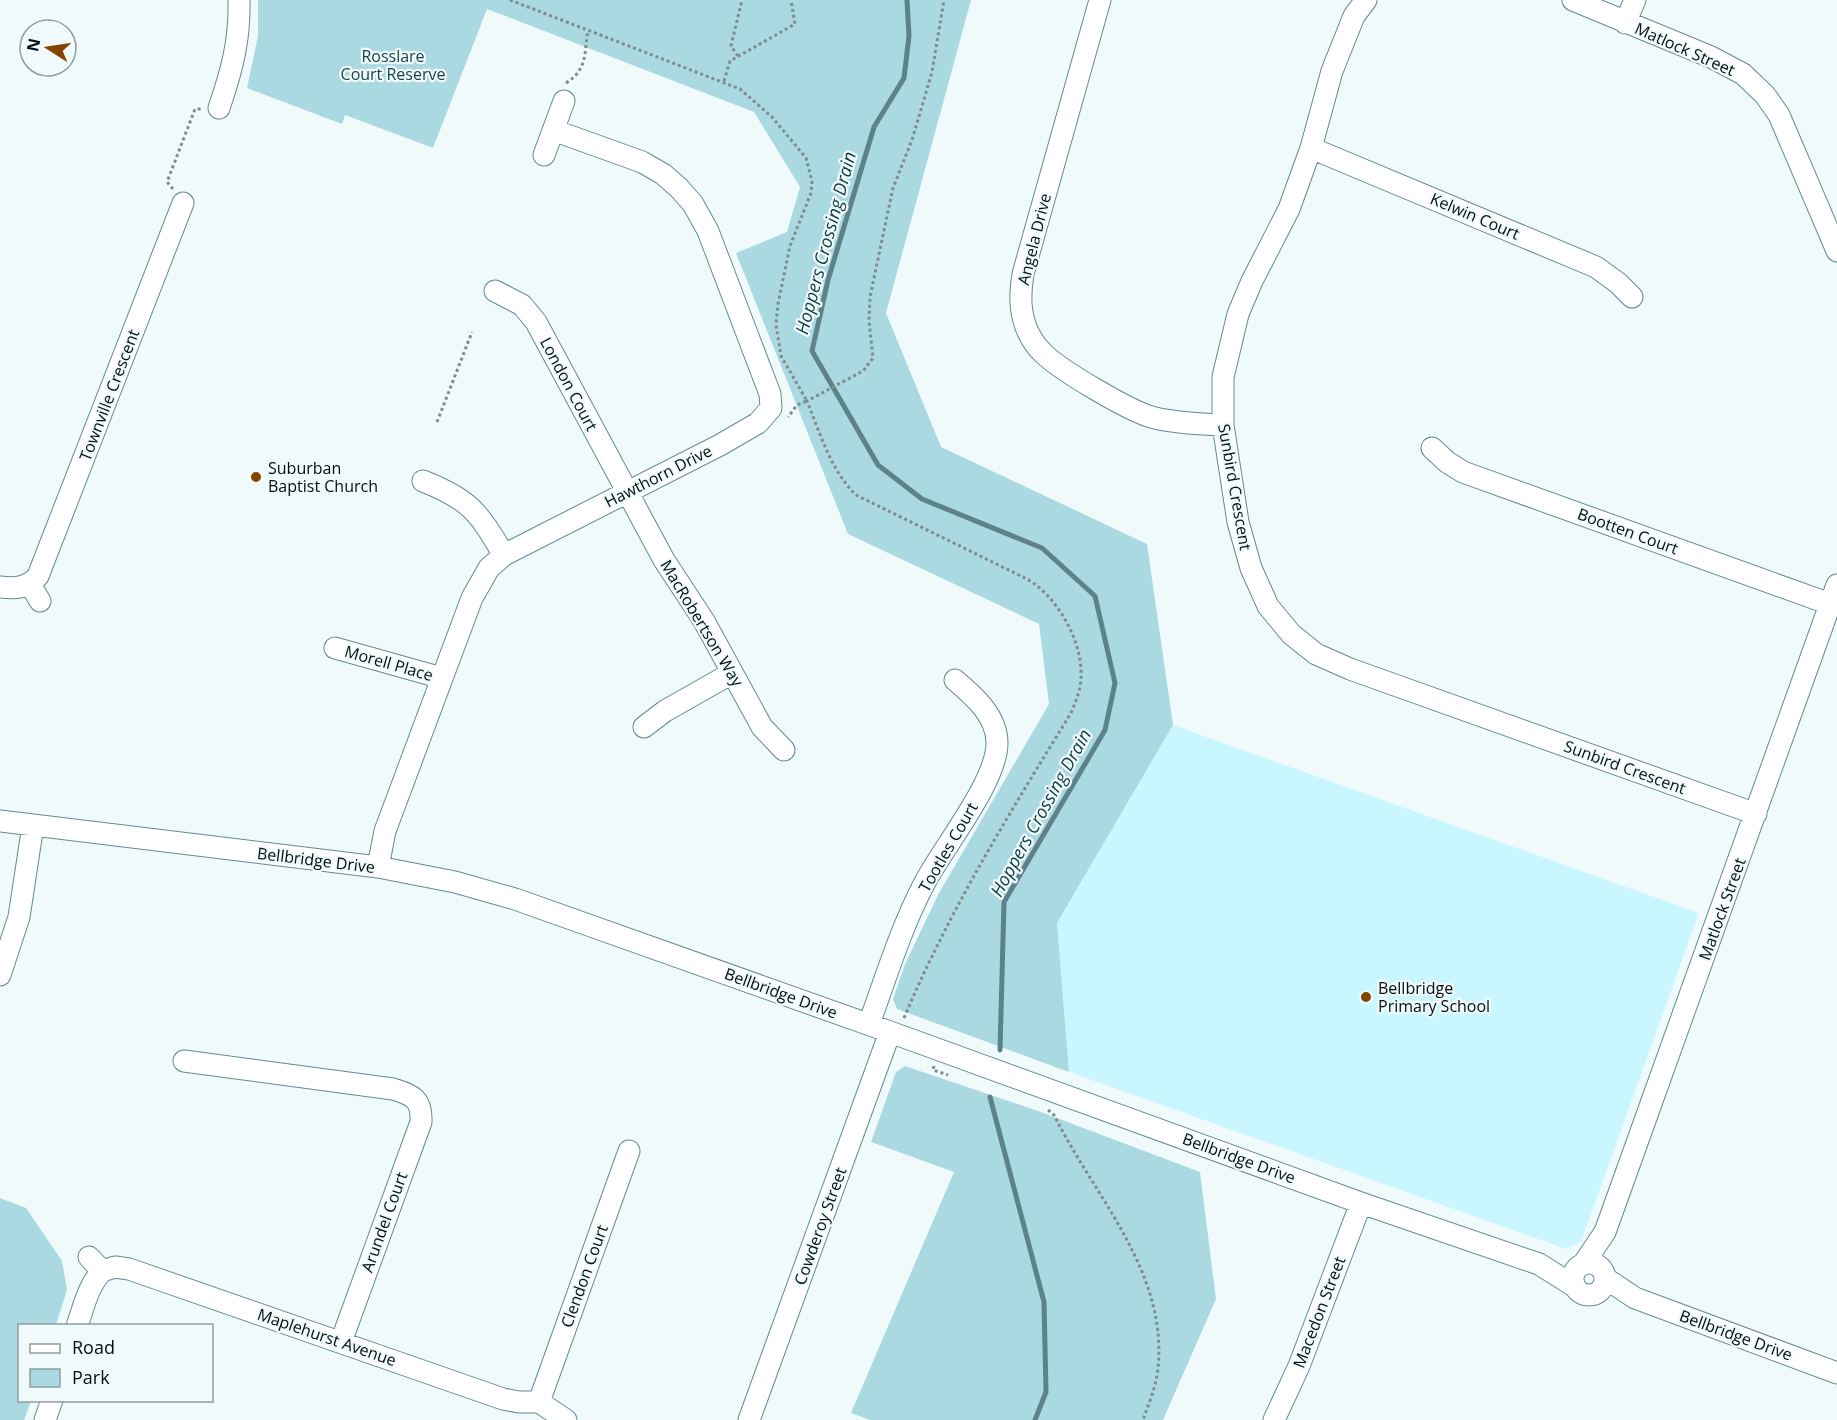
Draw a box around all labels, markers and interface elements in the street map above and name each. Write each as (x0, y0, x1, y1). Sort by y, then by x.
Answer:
street label: Matlock Street (1631, 17, 1739, 81)
north arrow (18, 18, 78, 78)
text: N (21, 36, 45, 54)
park label: Rosslare Court Reserve (341, 45, 445, 85)
water label: Hoppers Crossing Drain (789, 149, 861, 337)
street label: Kelwin Court (1427, 187, 1523, 245)
street label: Angela Drive (1012, 191, 1056, 287)
street label: Townville Crescent (74, 326, 144, 464)
street label: London Court (535, 333, 603, 435)
street label: Sunbird Crescent (1213, 422, 1257, 552)
street label: Hawthorn Drive (600, 439, 716, 513)
place label: Suburban Baptist Church (268, 457, 378, 497)
marker: Suburban Baptist Church (249, 470, 263, 484)
street label: Bootten Court (1575, 503, 1682, 560)
street label: MacRobertson Way (655, 555, 749, 691)
street label: Morell Place (342, 640, 436, 686)
water label: Hoppers Crossing Drain (984, 724, 1096, 901)
street label: Sunbird Crescent (1561, 735, 1689, 799)
street label: Tootles Court (913, 798, 983, 896)
street label: Bellbridge Drive (256, 842, 376, 878)
street label: Matlock Street (1693, 854, 1751, 963)
street label: Bellbridge Drive (722, 962, 840, 1024)
place label: Bellbridge Primary School (1378, 977, 1490, 1017)
marker: Bellbridge Primary School (1359, 990, 1373, 1004)
street label: Bellbridge Drive (1180, 1127, 1298, 1189)
street label: Cowderoy Street (788, 1164, 852, 1288)
street label: Arundel Court (356, 1169, 412, 1275)
street label: Clendon Court (555, 1221, 613, 1331)
street label: Macedon Street (1288, 1253, 1351, 1371)
street label: Maplehurst Avenue (255, 1303, 399, 1371)
street label: Bellbridge Drive (1677, 1304, 1795, 1366)
legend (18, 1324, 213, 1402)
text: Road (72, 1335, 115, 1359)
text: Park (72, 1365, 110, 1389)

